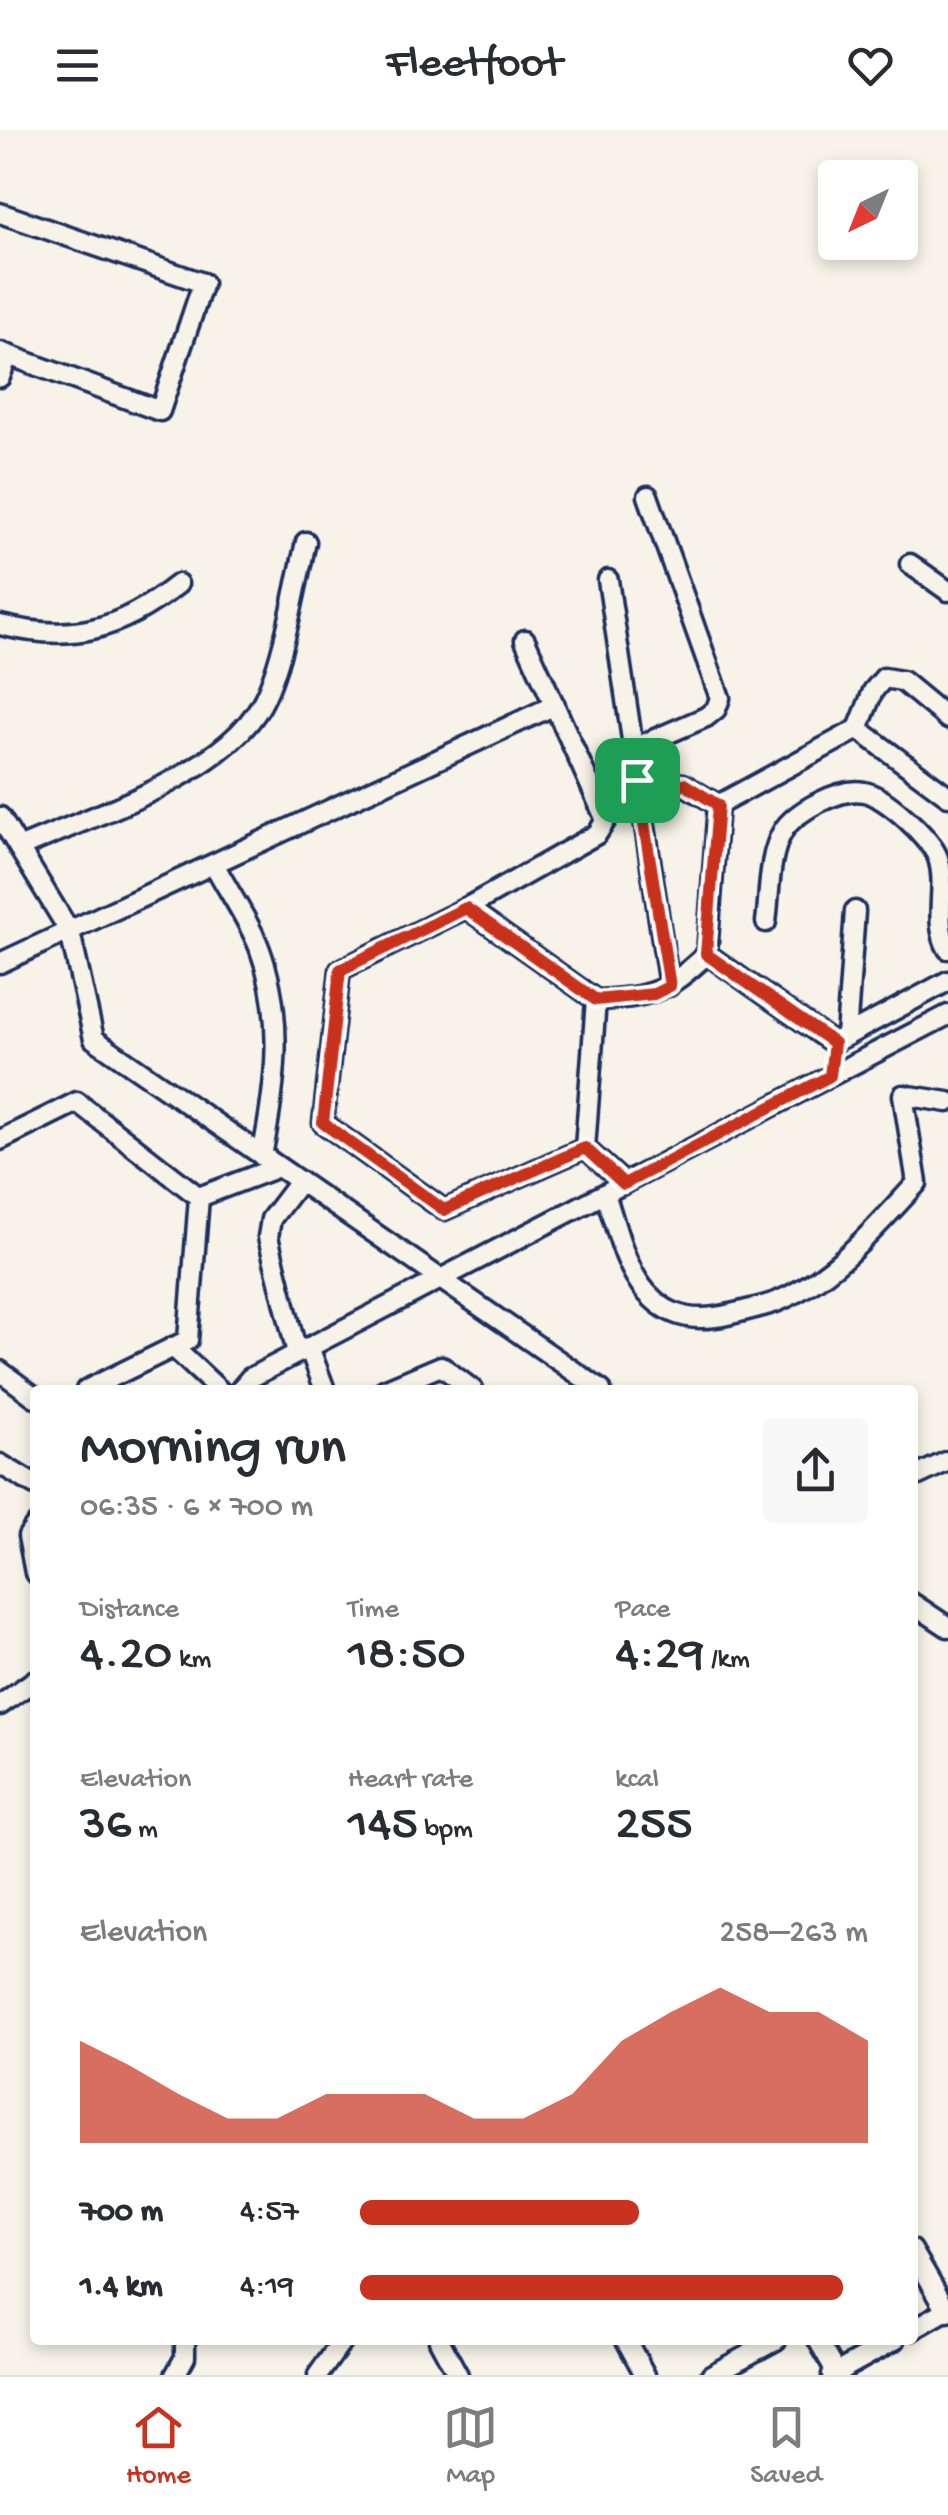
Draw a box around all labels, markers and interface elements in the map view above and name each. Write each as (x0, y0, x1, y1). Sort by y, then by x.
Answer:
icon: menu (50, 38, 105, 93)
icon: heart (843, 38, 898, 93)
text: Fleetfoot (386, 39, 562, 92)
north arrow (818, 160, 918, 260)
map controls (818, 160, 918, 260)
pin (595, 738, 680, 823)
icon: arrive (610, 753, 665, 808)
button: share (763, 1418, 868, 1523)
text: Morning run (80, 1419, 346, 1483)
text: 06:35 · 6 × 700 m (80, 1489, 313, 1527)
text: Distance (80, 1594, 179, 1627)
text: Time (348, 1594, 399, 1627)
text: Pace (615, 1594, 670, 1627)
text: 4.20 (80, 1627, 172, 1686)
text: 18:50 (348, 1627, 466, 1686)
text: 4:29 (615, 1627, 704, 1686)
text: km (172, 1644, 211, 1677)
text: /km (704, 1644, 750, 1677)
text: Elevation (80, 1764, 191, 1797)
text: Heart rate (348, 1764, 473, 1797)
text: kcal (615, 1764, 659, 1797)
text: 36 (80, 1797, 131, 1856)
text: 145 (348, 1797, 418, 1856)
text: 255 (615, 1797, 692, 1856)
text: m (131, 1814, 158, 1847)
text: bpm (418, 1814, 473, 1847)
text: Elevation (80, 1915, 207, 1953)
text: 258–263 m (720, 1915, 868, 1953)
text: 700 m (80, 2194, 163, 2232)
text: 4:57 (240, 2194, 299, 2232)
text: 1.4 km (80, 2269, 163, 2307)
text: 4:19 (240, 2269, 294, 2307)
tab: Home (126, 2400, 191, 2493)
tab: Map (443, 2400, 498, 2493)
tab: Saved (750, 2400, 822, 2493)

